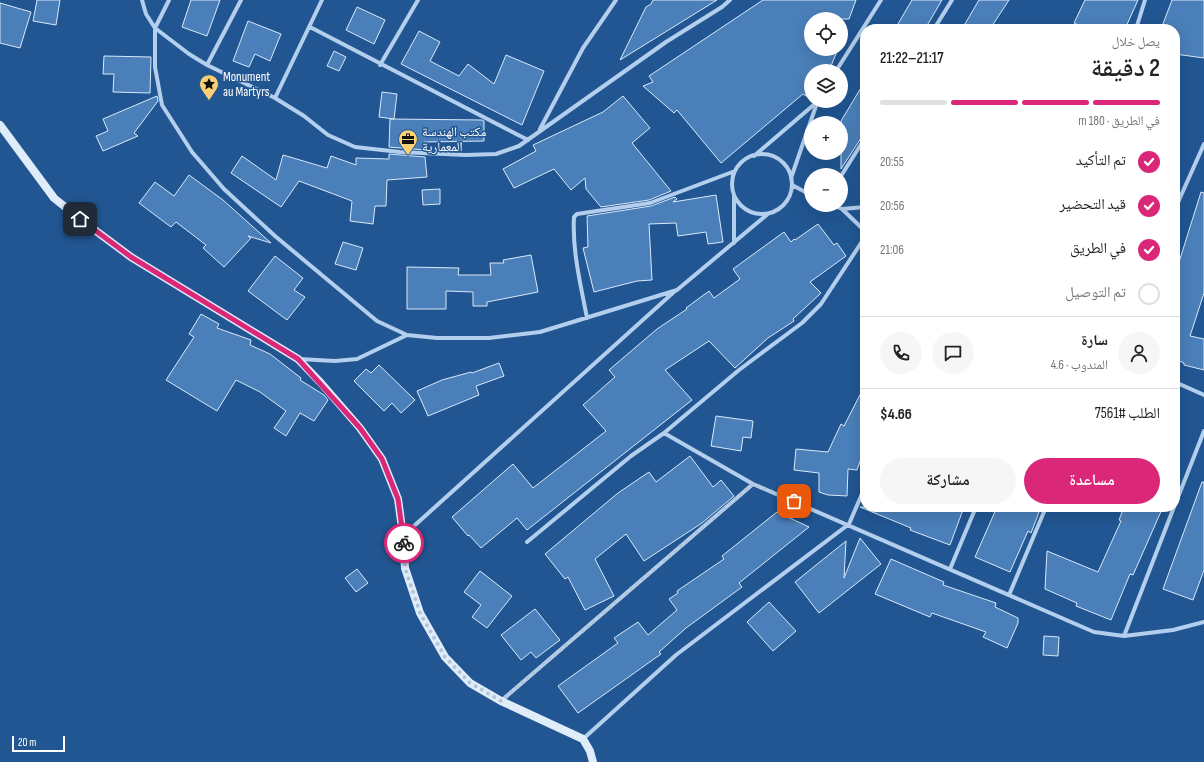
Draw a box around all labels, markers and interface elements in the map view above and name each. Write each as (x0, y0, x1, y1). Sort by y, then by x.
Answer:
map controls (804, 12, 848, 212)
button: locate (804, 12, 848, 56)
text: يصل خلال (1112, 34, 1160, 50)
text: 21:17–21:22 (880, 49, 944, 68)
text: 2 دقيقة (1091, 53, 1160, 84)
button: layers (804, 64, 848, 108)
place label: Monument au Martyrs (223, 69, 270, 100)
place icon: Monument au Martyrs (198, 73, 220, 101)
text: في الطريق · 180 m (1078, 113, 1160, 129)
button: + (804, 116, 848, 160)
place label: مكتب الهندسة المعمارية (422, 124, 487, 155)
office icon: مكتب الهندسة المعمارية (397, 128, 419, 156)
text: تم التأكيد (1076, 151, 1126, 170)
icon: check (1138, 151, 1160, 173)
text: 20:55 (880, 154, 904, 170)
button: − (804, 168, 848, 212)
text: قيد التحضير (1060, 195, 1126, 214)
icon: check (1138, 195, 1160, 217)
text: 20:56 (880, 198, 904, 214)
pin (63, 202, 97, 236)
icon: home (69, 208, 91, 230)
text: في الطريق (1070, 239, 1126, 258)
icon: check (1138, 239, 1160, 261)
text: 21:06 (880, 242, 904, 258)
text: تم التوصيل (1065, 283, 1126, 302)
text: سارة (1081, 331, 1108, 350)
button: phone (880, 332, 922, 374)
button: chat (932, 332, 974, 374)
button: person (1118, 332, 1160, 374)
text: المندوب · 4.6 (1051, 357, 1108, 373)
text: الطلب #7561 (1095, 404, 1160, 423)
text: $4.66 (880, 405, 912, 424)
button: مشاركة (880, 458, 1016, 504)
button: مساعدة (1024, 458, 1160, 504)
pin (777, 484, 811, 518)
icon: bag (783, 490, 805, 512)
courier (384, 523, 424, 563)
icon: bike (393, 532, 415, 554)
scale bar (12, 734, 65, 753)
text: 20 m (18, 736, 36, 749)

